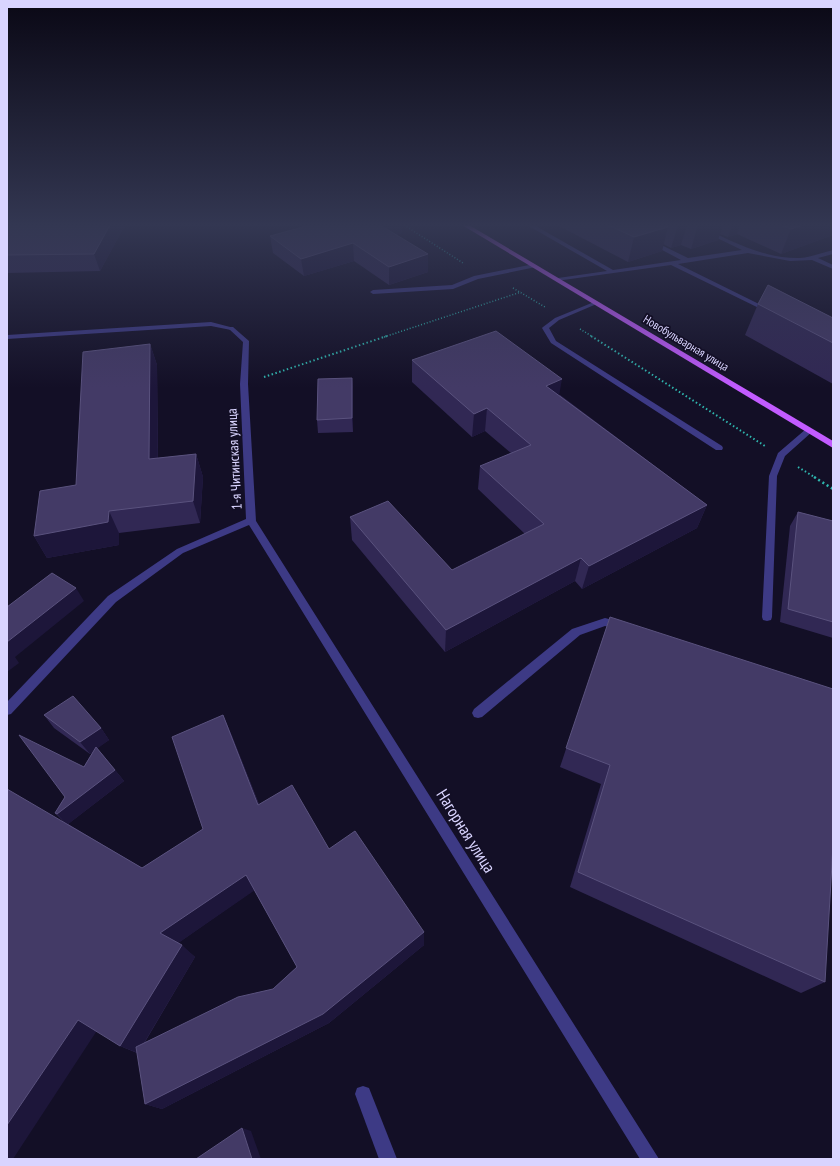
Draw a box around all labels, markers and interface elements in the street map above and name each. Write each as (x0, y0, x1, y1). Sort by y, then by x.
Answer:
street label: Новобульварная улица (641, 311, 732, 374)
street label: 1-я Читинская улица (222, 408, 246, 510)
street label: Нагорная улица (432, 785, 500, 877)

